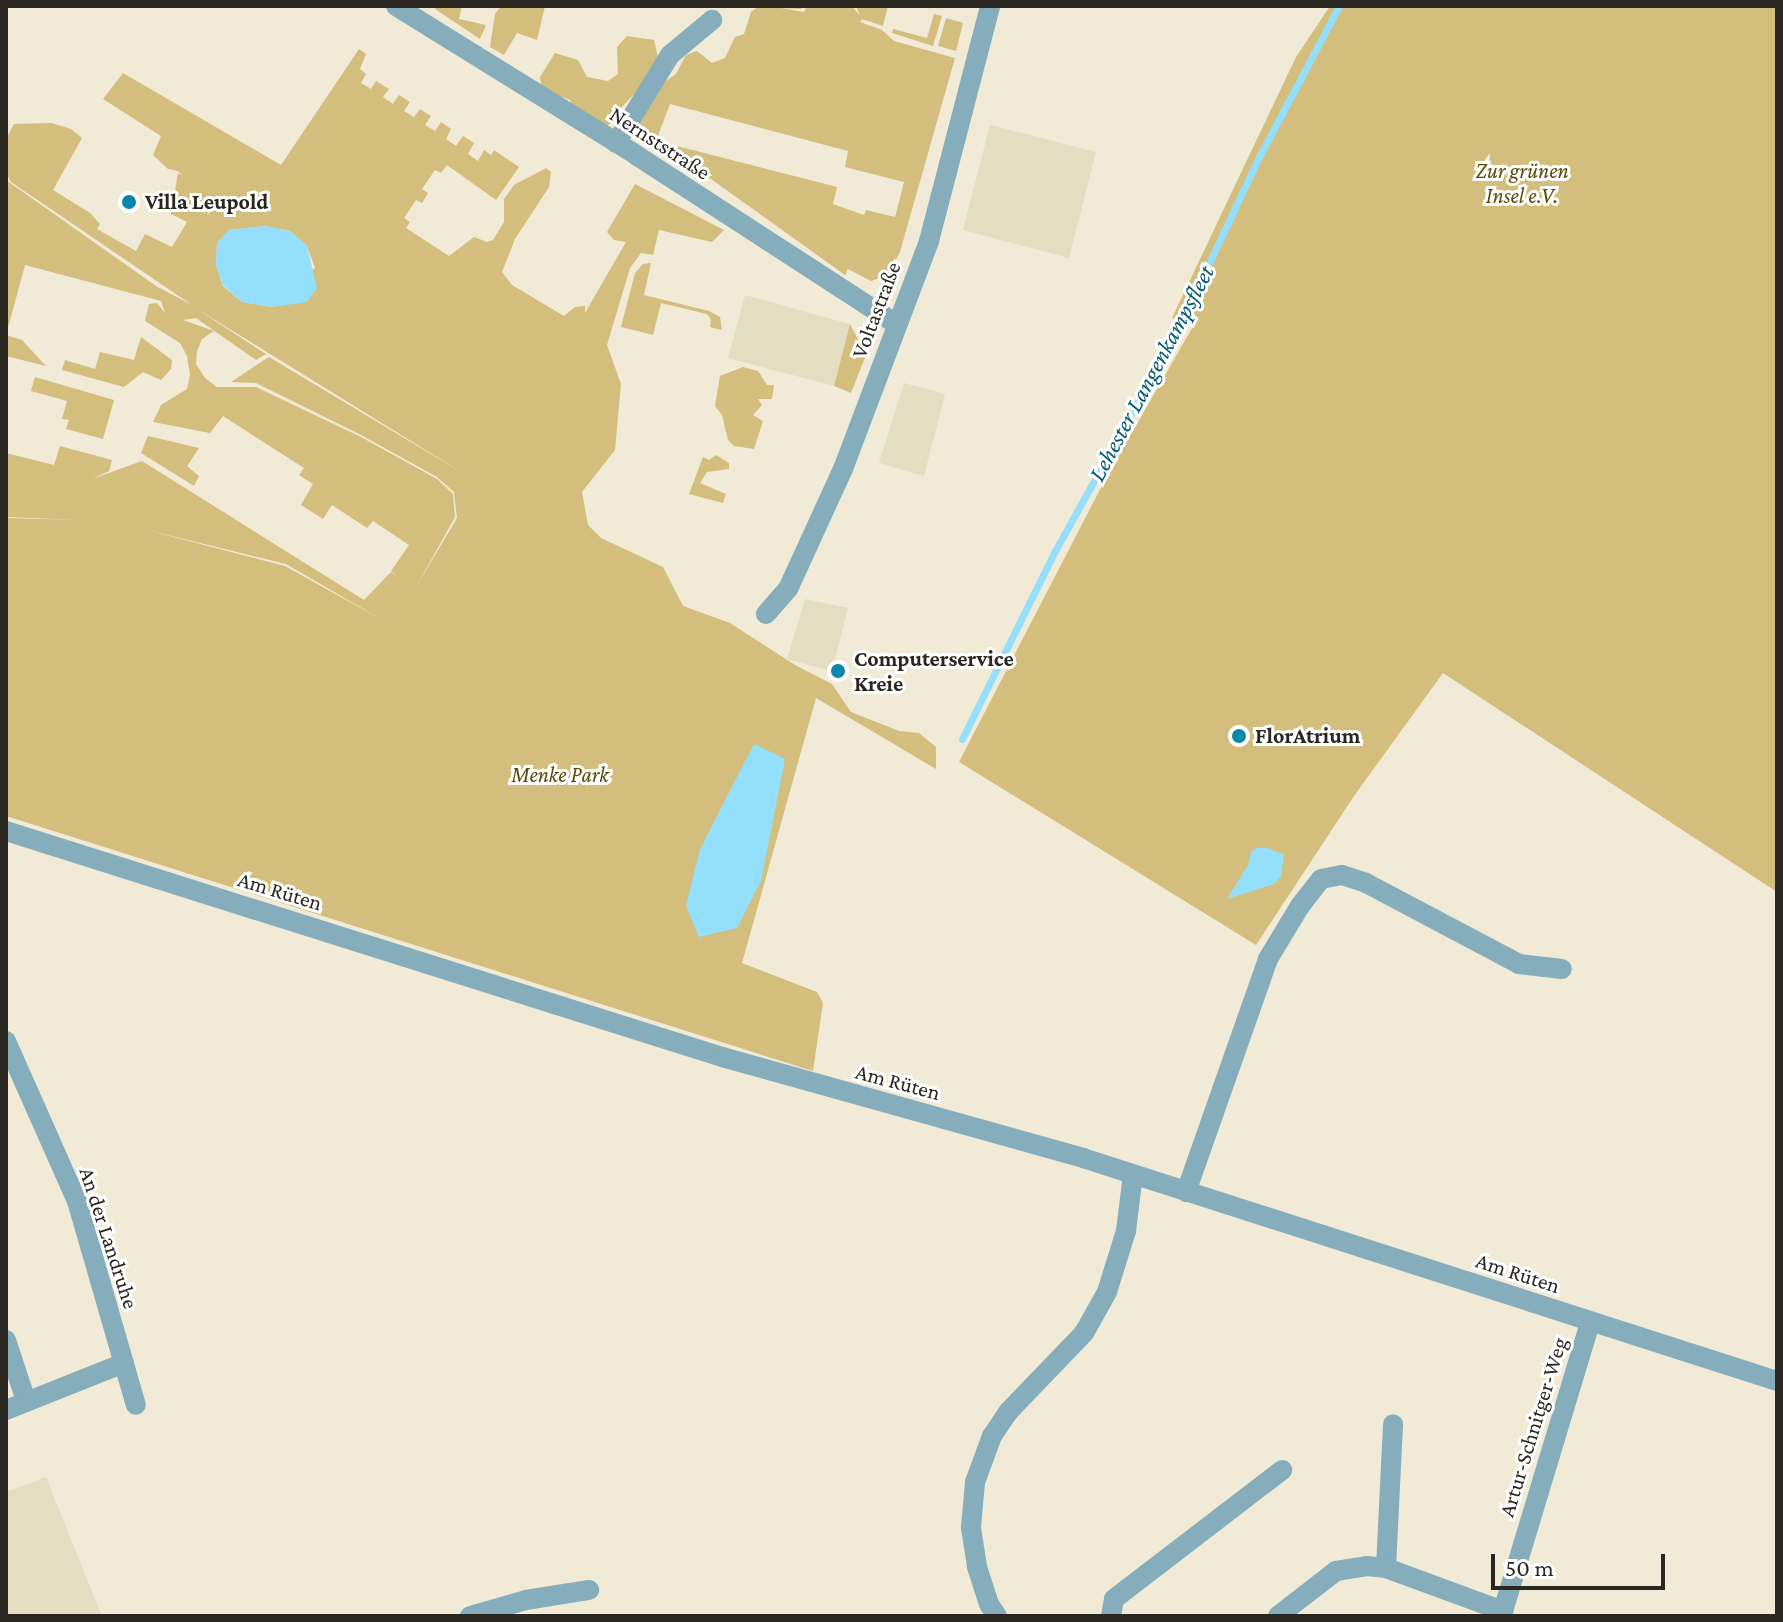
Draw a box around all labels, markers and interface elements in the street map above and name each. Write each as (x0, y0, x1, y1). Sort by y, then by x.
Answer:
street label: Nernststraße (605, 101, 715, 185)
park label: Zur grünen Insel e.V. (1475, 157, 1569, 208)
place label: Villa Leupold (145, 189, 268, 215)
marker: Villa Leupold (120, 193, 138, 211)
street label: Voltastraße (846, 258, 906, 362)
water label: Lehester Langenkampsfleet (1082, 260, 1220, 486)
place label: Computerservice Kreie (854, 645, 1014, 696)
marker: Computerservice Kreie (829, 662, 847, 680)
place label: FlorAtrium (1255, 723, 1360, 749)
marker: FlorAtrium (1230, 727, 1248, 745)
park label: Menke Park (511, 762, 609, 788)
street label: Am Rüten (235, 866, 325, 916)
street label: Am Rüten (853, 1058, 943, 1106)
street label: An der Landruhe (74, 1164, 144, 1312)
street label: Am Rüten (1473, 1247, 1563, 1299)
street label: Artur-Schnitger-Weg (1493, 1334, 1573, 1520)
scale bar (1495, 1538, 1669, 1588)
text: 50 m (1505, 1554, 1554, 1581)

